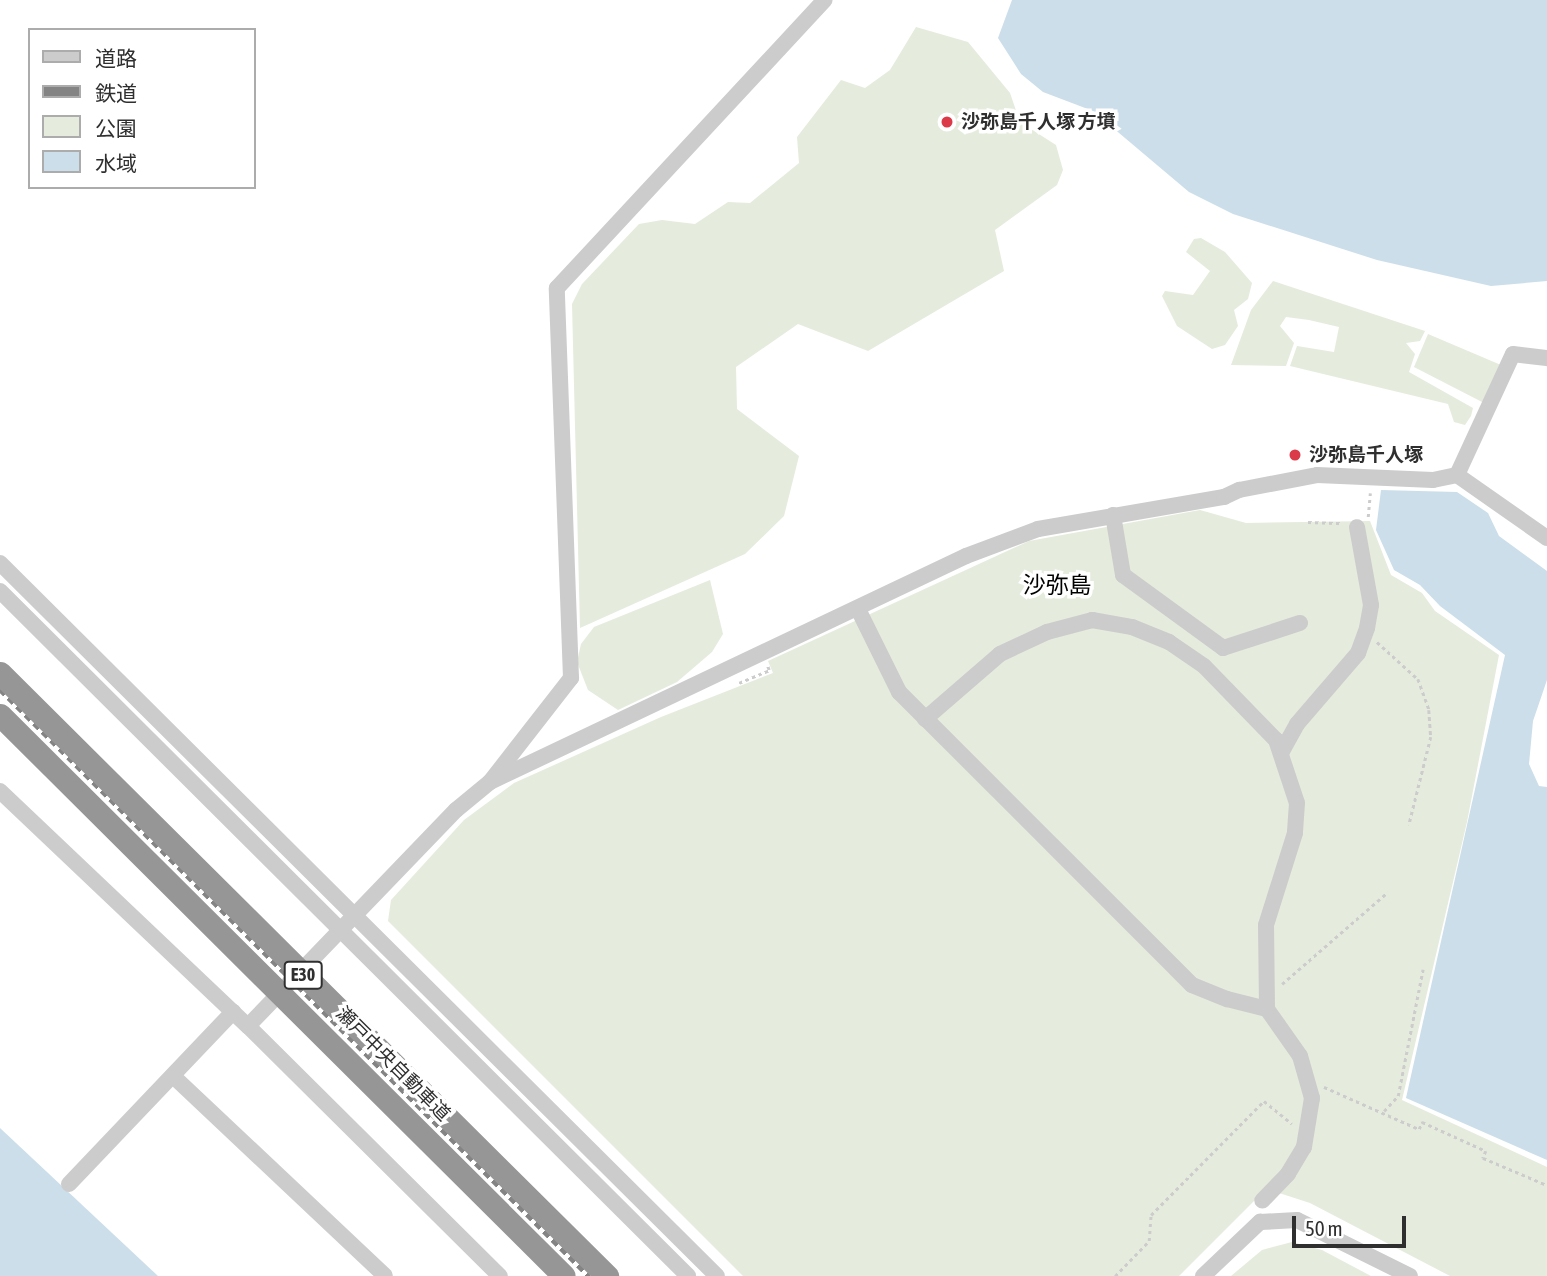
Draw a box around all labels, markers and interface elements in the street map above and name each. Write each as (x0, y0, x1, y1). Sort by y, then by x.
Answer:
legend (28, 28, 256, 189)
text: 道路 (95, 46, 137, 70)
text: 鉄道 (95, 81, 137, 105)
place label: 沙弥島千人塚 方墳 (961, 111, 1116, 133)
marker: 沙弥島千人塚 方墳 (939, 114, 955, 130)
text: 公園 (95, 116, 137, 140)
text: 水域 (95, 151, 137, 175)
place label: 沙弥島千人塚 (1309, 444, 1423, 466)
marker: 沙弥島千人塚 (1287, 447, 1303, 463)
district label: 沙弥島 (1023, 571, 1091, 599)
road number: E30 (282, 960, 324, 990)
street label: 瀬戸中央自動車道 (331, 1002, 455, 1126)
scale bar (1295, 1202, 1409, 1246)
text: 50 m (1305, 1216, 1343, 1240)

